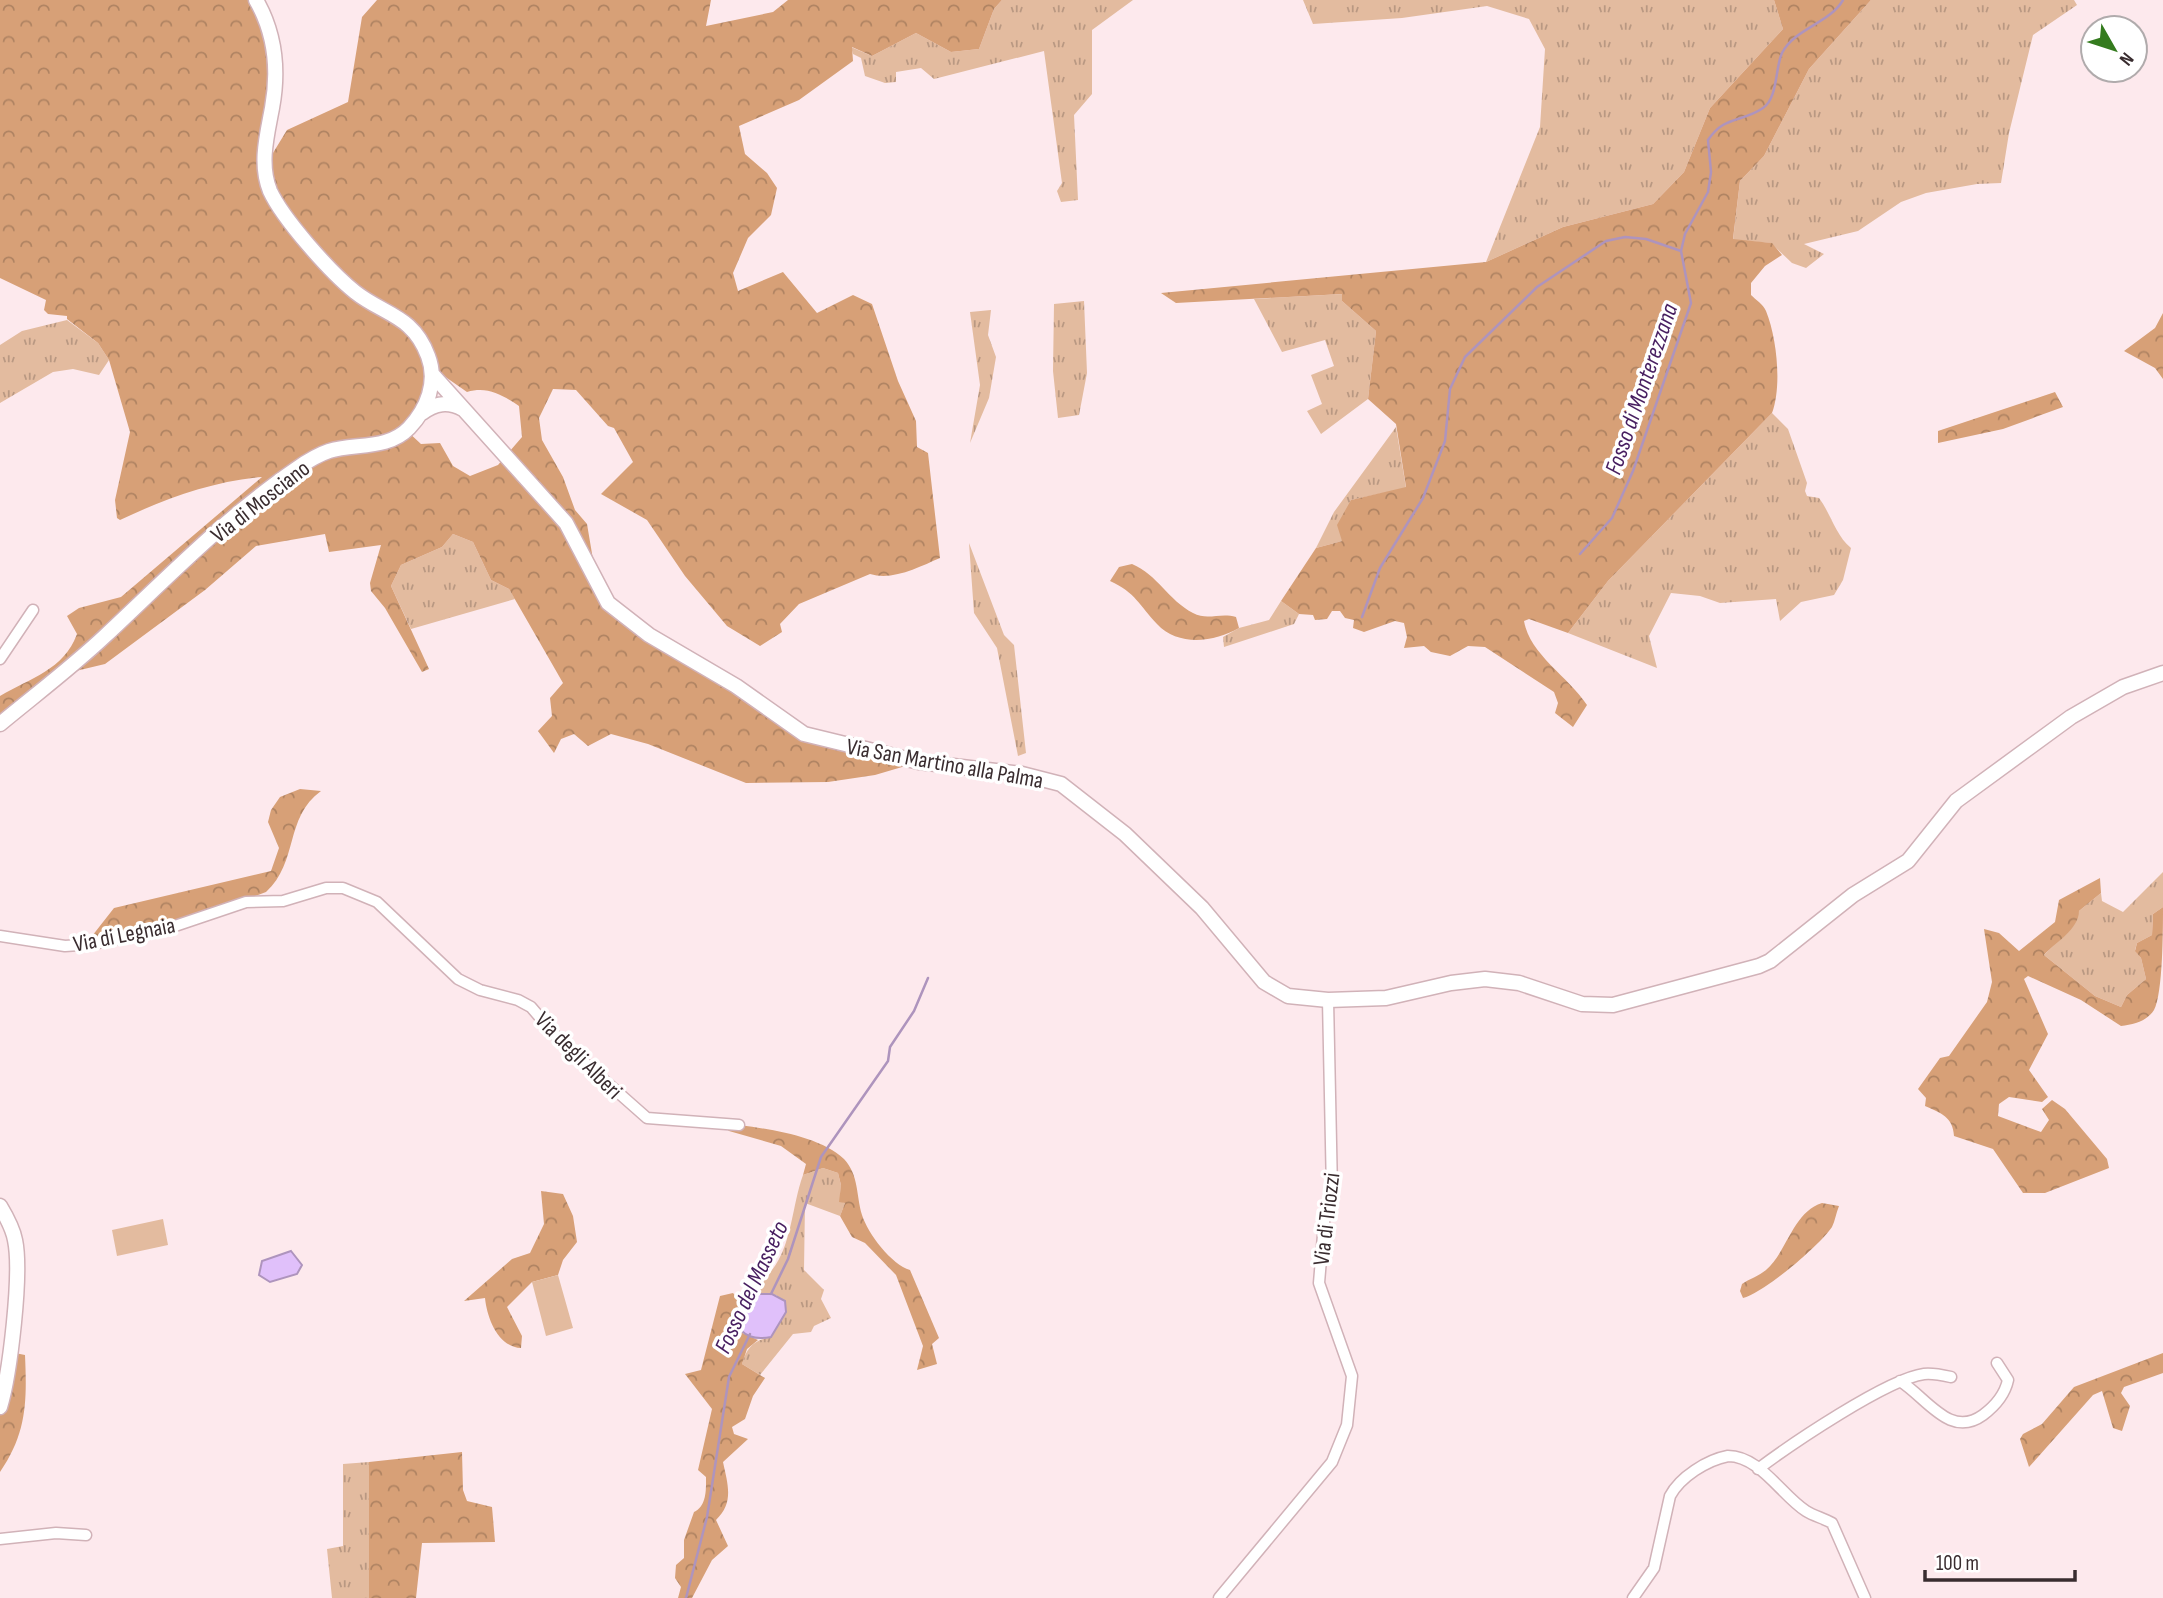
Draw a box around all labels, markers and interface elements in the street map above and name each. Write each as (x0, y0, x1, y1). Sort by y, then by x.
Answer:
north arrow (2079, 14, 2149, 84)
text: N (2114, 48, 2138, 70)
water label: Fosso di Monterezzana (1599, 300, 1684, 478)
street label: Via di Mosciano (206, 454, 316, 549)
street label: Via San Martino alla Palma (844, 733, 1045, 795)
street label: Via di Legnaia (71, 911, 178, 959)
street label: Via degli Alberi (529, 1006, 628, 1105)
street label: Via di Triozzi (1307, 1171, 1347, 1267)
water label: Fosso del Masseto (708, 1216, 795, 1358)
scale bar (1925, 1538, 2076, 1582)
text: 100 m (1936, 1551, 1979, 1576)

